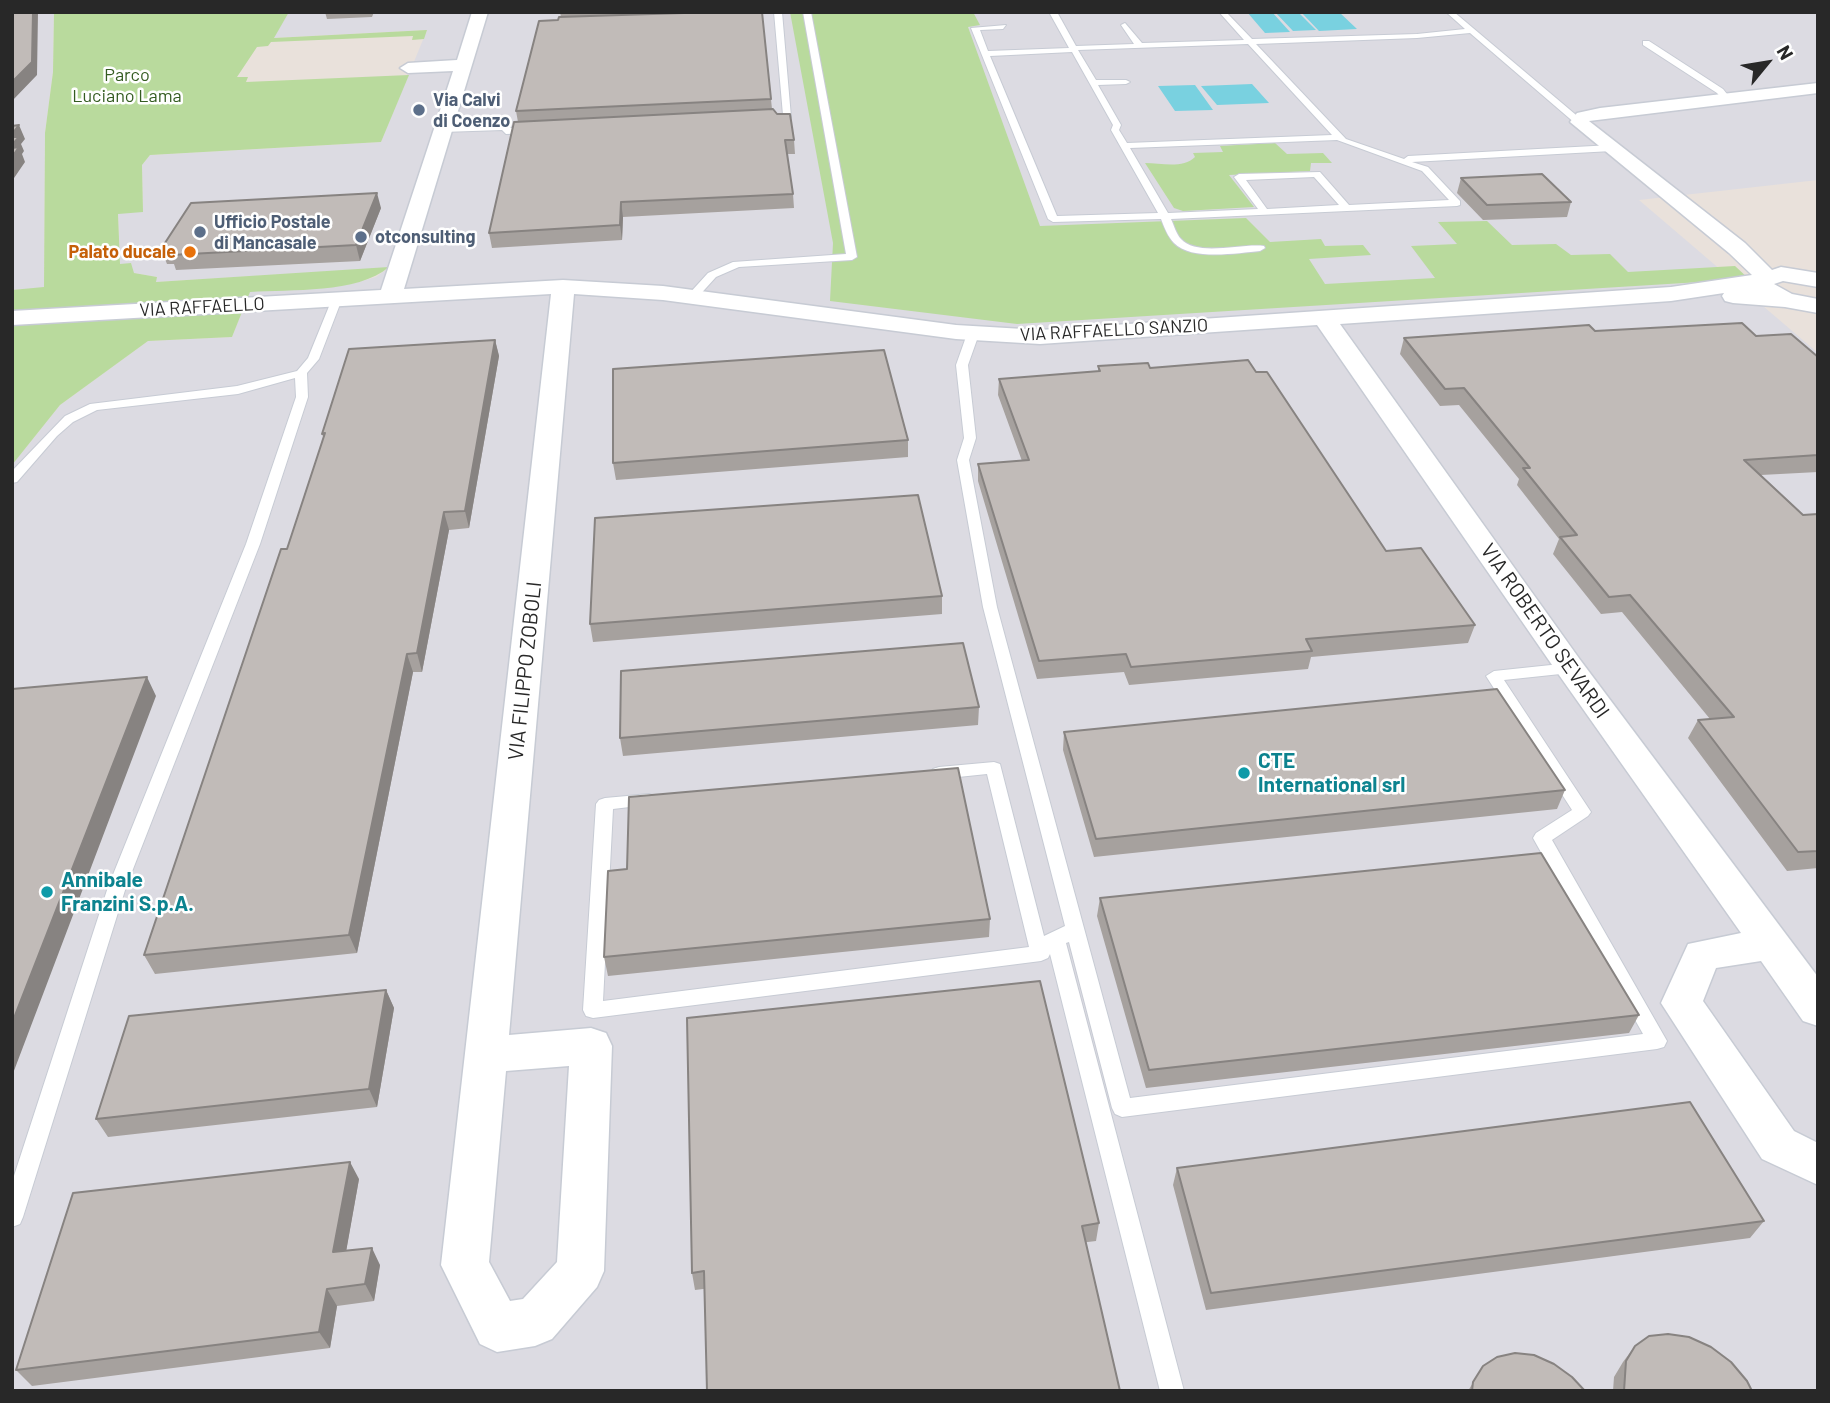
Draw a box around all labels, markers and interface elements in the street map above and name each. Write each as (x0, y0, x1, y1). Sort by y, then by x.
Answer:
north arrow (1732, 28, 1802, 98)
text: N (1772, 41, 1799, 63)
park label: Parco Luciano Lama (72, 64, 182, 106)
place label: Via Calvi di Coenzo (433, 89, 510, 132)
marker: Via Calvi di Coenzo (411, 102, 427, 118)
place label: Ufficio Postale di Mancasale (214, 211, 331, 254)
marker: Ufficio Postale di Mancasale (192, 224, 208, 240)
place label: otconsulting (375, 226, 475, 248)
marker: otconsulting (353, 229, 369, 245)
place label: Palato ducale (68, 241, 176, 263)
marker: Palato ducale (182, 244, 198, 260)
street label: VIA RAFFAELLO (139, 293, 265, 321)
street label: VIA RAFFAELLO SANZIO (1019, 314, 1209, 346)
street label: VIA ROBERTO SEVARDI (1475, 539, 1615, 723)
street label: VIA FILIPPO ZOBOLI (503, 580, 547, 762)
place label: CTE International srl (1258, 748, 1405, 798)
marker: CTE International srl (1236, 765, 1252, 781)
place label: Annibale Franzini S.p.A. (61, 867, 194, 917)
marker: Annibale Franzini S.p.A. (39, 884, 55, 900)

